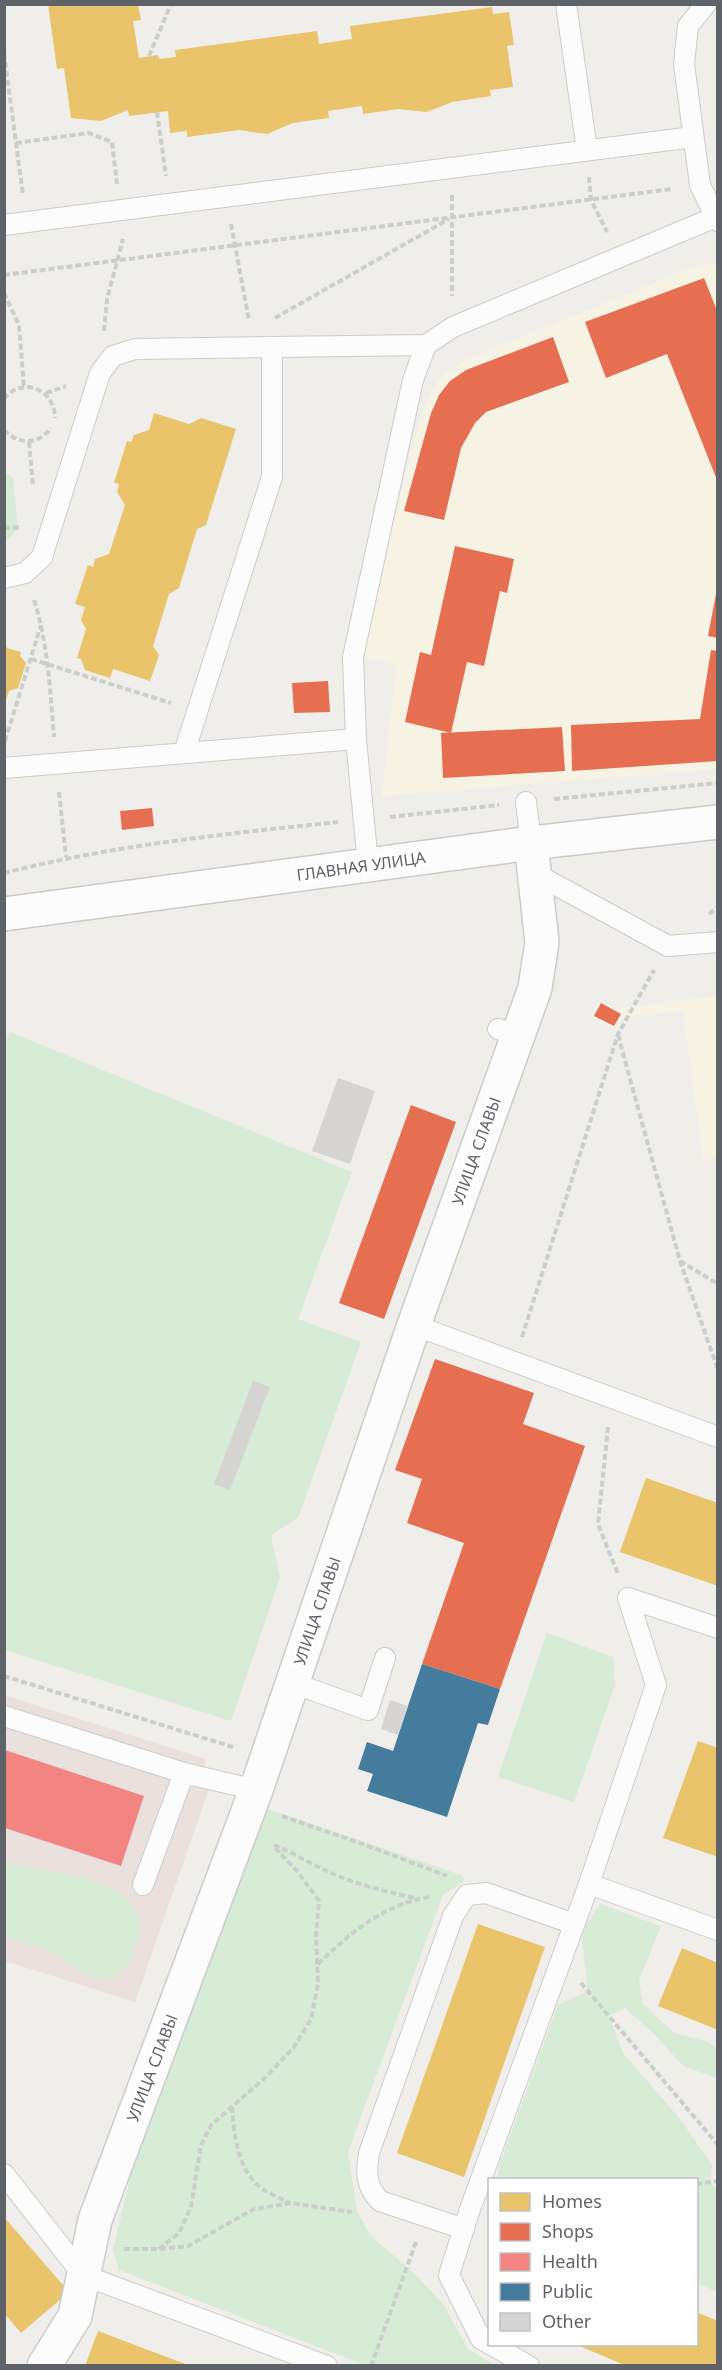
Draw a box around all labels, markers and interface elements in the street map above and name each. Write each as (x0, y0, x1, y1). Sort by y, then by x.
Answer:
street label: ГЛАВНАЯ УЛИЦА (295, 846, 428, 886)
street label: УЛИЦА СЛАВЫ (446, 1094, 506, 1208)
street label: УЛИЦА СЛАВЫ (288, 1554, 346, 1668)
street label: УЛИЦА СЛАВЫ (121, 2011, 183, 2125)
legend (488, 2178, 698, 2346)
text: Homes (542, 2189, 602, 2213)
text: Shops (542, 2219, 594, 2243)
text: Health (542, 2249, 598, 2273)
text: Public (542, 2279, 593, 2303)
text: Other (542, 2309, 592, 2333)

